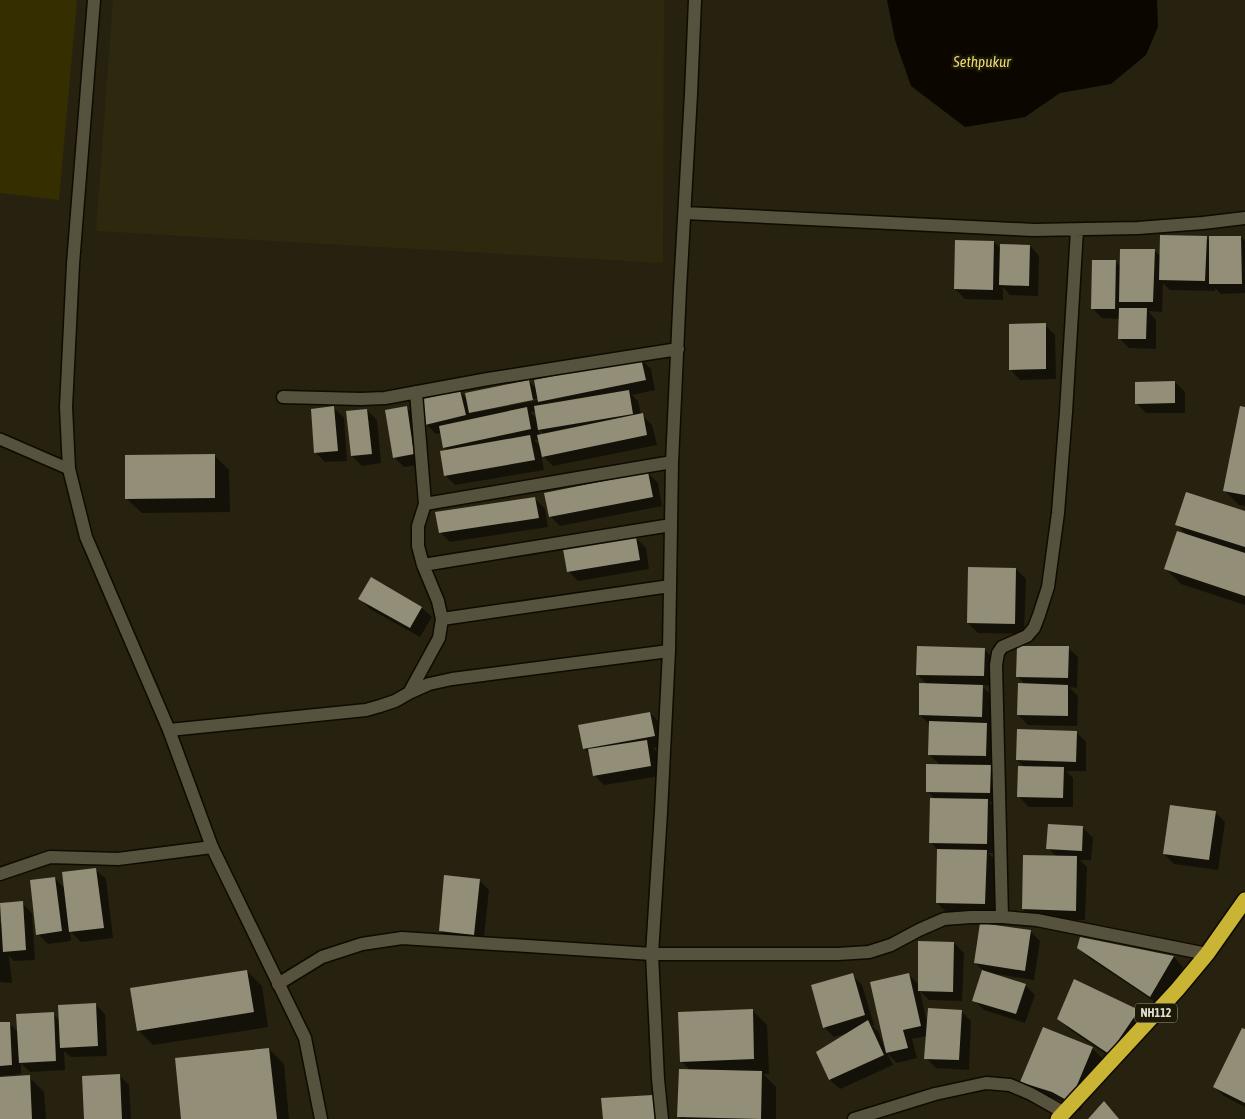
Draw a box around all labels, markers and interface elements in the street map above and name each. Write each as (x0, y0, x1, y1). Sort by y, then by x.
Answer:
water label: Sethpukur (952, 53, 1011, 70)
road number: NH112 (1135, 1004, 1177, 1022)

